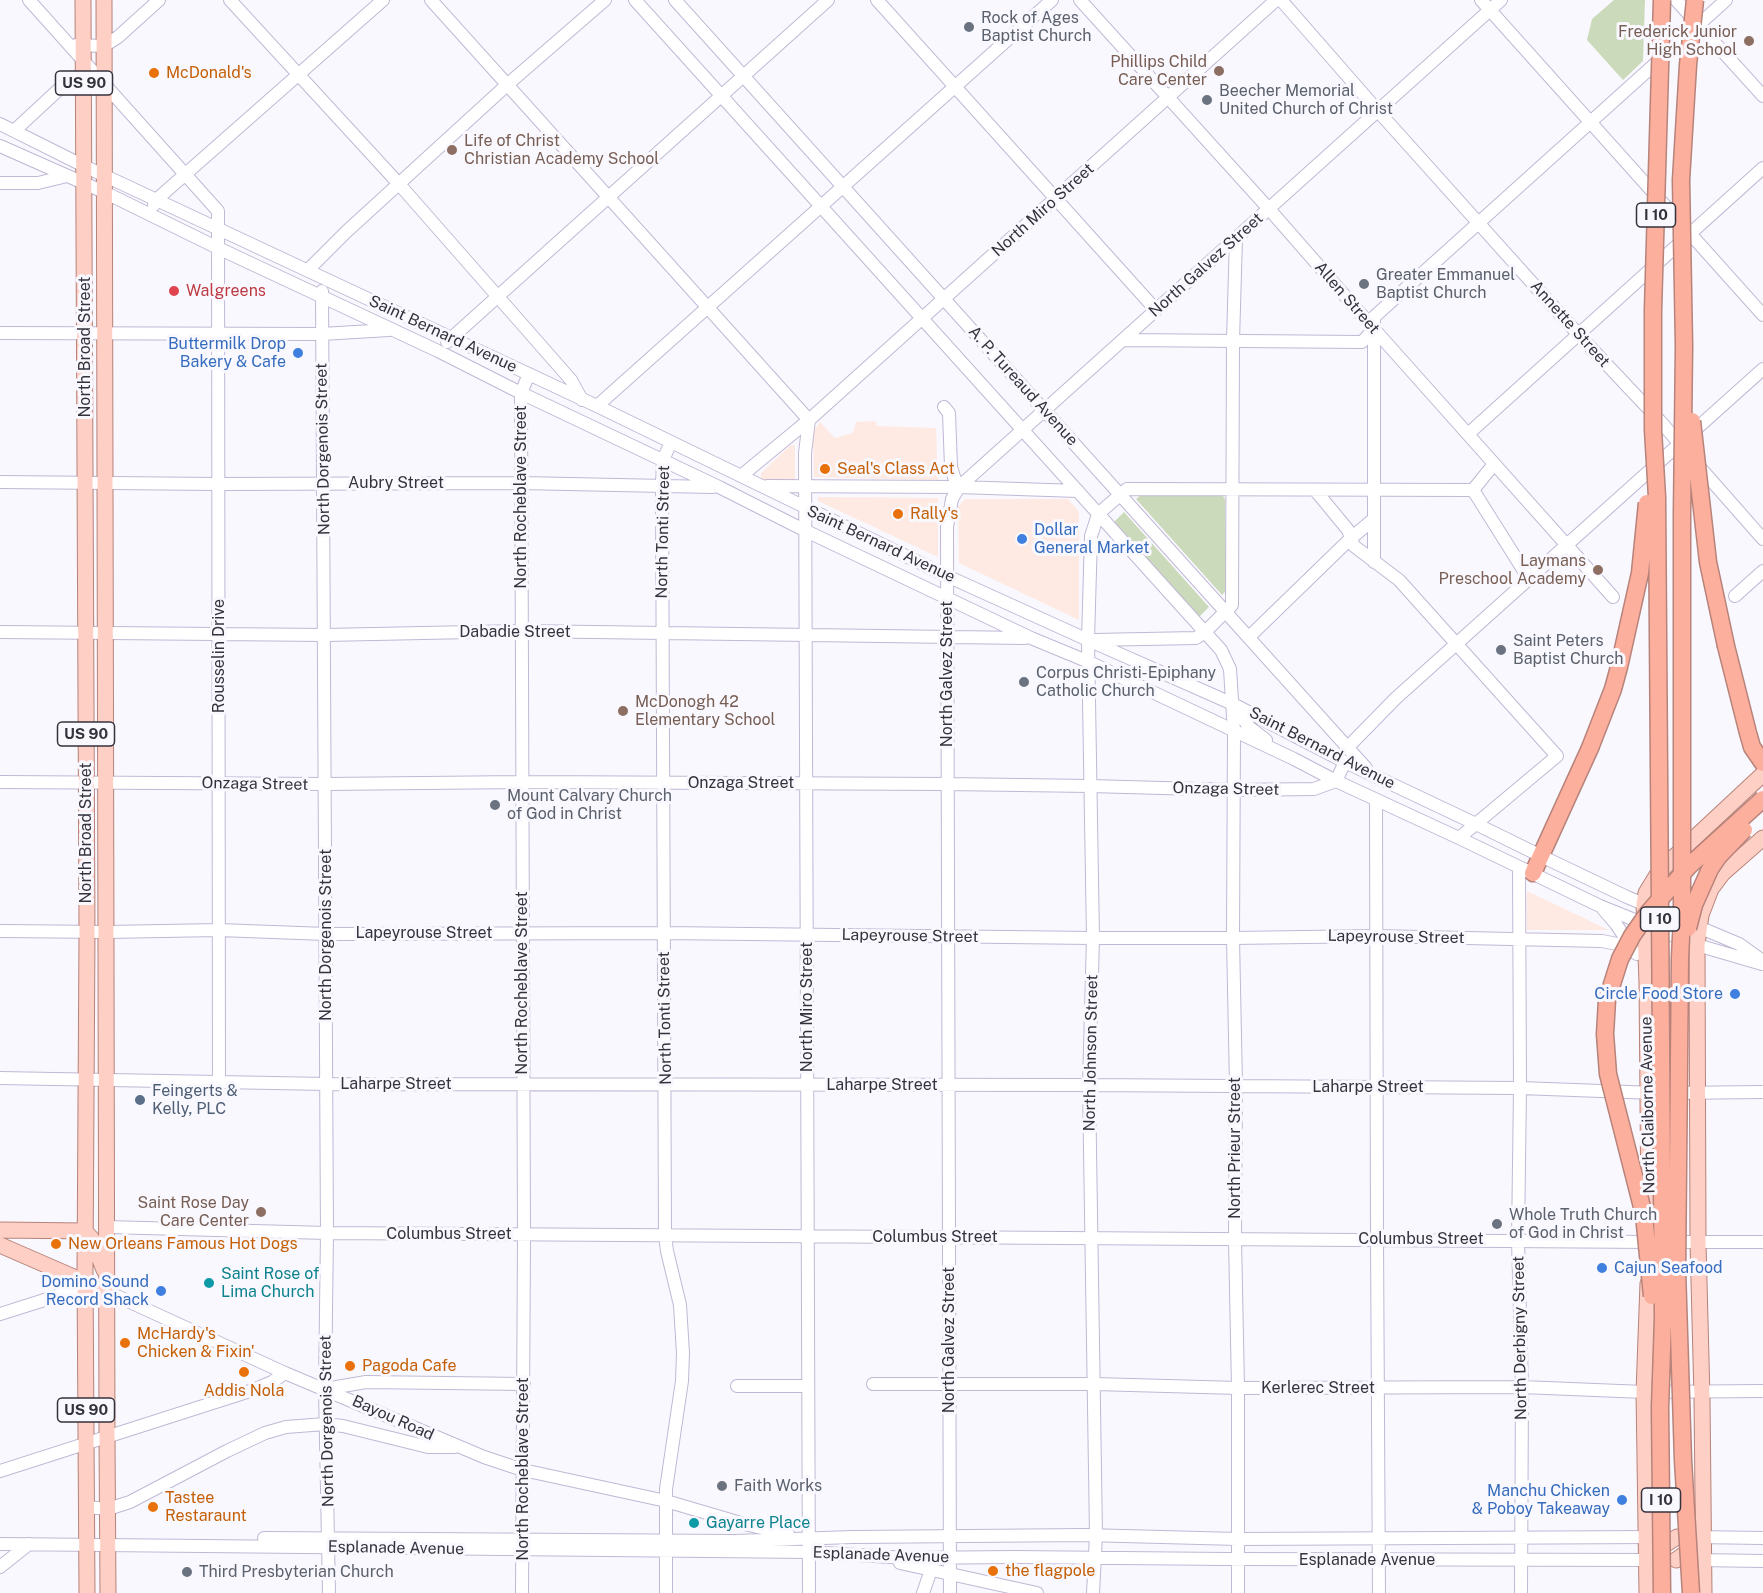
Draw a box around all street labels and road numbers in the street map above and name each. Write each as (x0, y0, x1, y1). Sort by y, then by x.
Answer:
road number: US 90 (56, 71, 112, 95)
street label: North Miro Street (988, 159, 1098, 261)
road number: I 10 (1636, 203, 1676, 227)
street label: North Galvez Street (1145, 209, 1267, 321)
street label: Allen Street (1310, 258, 1384, 338)
street label: North Broad Street (75, 276, 95, 418)
street label: Annette Street (1526, 277, 1614, 371)
street label: Saint Bernard Avenue (366, 291, 520, 377)
street label: A. P. Tureaud Avenue (964, 322, 1082, 450)
street label: North Dorgenois Street (312, 363, 334, 535)
street label: North Rocheblave Street (511, 405, 531, 589)
street label: North Tonti Street (652, 465, 674, 599)
street label: Aubry Street (348, 473, 444, 493)
street label: Saint Bernard Avenue (804, 501, 958, 587)
street label: Rousselin Drive (209, 599, 229, 713)
street label: North Galvez Street (937, 601, 957, 747)
street label: Dabadie Street (459, 622, 571, 642)
street label: Saint Bernard Avenue (1246, 703, 1398, 793)
road number: US 90 (58, 722, 115, 746)
street label: North Broad Street (76, 762, 96, 904)
street label: Onzaga Street (202, 773, 308, 795)
street label: Onzaga Street (688, 773, 794, 793)
street label: Onzaga Street (1173, 778, 1279, 800)
street label: North Dorgenois Street (316, 849, 336, 1021)
street label: North Rocheblave Street (512, 891, 532, 1075)
road number: I 10 (1640, 907, 1680, 931)
street label: Lapeyrouse Street (355, 923, 493, 943)
street label: Lapeyrouse Street (841, 925, 979, 947)
street label: Lapeyrouse Street (1327, 926, 1465, 948)
street label: North Miro Street (797, 942, 817, 1072)
street label: North Tonti Street (654, 951, 676, 1085)
street label: North Johnson Street (1080, 974, 1102, 1132)
street label: North Claiborne Avenue (1637, 1016, 1659, 1194)
street label: Laharpe Street (340, 1074, 452, 1094)
street label: Laharpe Street (826, 1075, 938, 1095)
street label: North Prieur Street (1225, 1077, 1245, 1219)
street label: Laharpe Street (1312, 1077, 1424, 1097)
street label: Columbus Street (386, 1224, 512, 1244)
street label: Columbus Street (872, 1227, 998, 1247)
street label: Columbus Street (1358, 1229, 1484, 1249)
street label: North Derbigny Street (1509, 1256, 1531, 1420)
street label: North Galvez Street (939, 1267, 959, 1413)
street label: North Dorgenois Street (316, 1335, 338, 1507)
street label: North Rocheblave Street (513, 1377, 533, 1561)
street label: Kerlerec Street (1261, 1378, 1375, 1398)
street label: Bayou Road (349, 1391, 437, 1445)
road number: US 90 (58, 1398, 115, 1422)
road number: I 10 (1642, 1488, 1680, 1512)
street label: Esplanade Avenue (328, 1537, 464, 1559)
street label: Esplanade Avenue (812, 1543, 950, 1567)
street label: Esplanade Avenue (1299, 1550, 1435, 1570)

